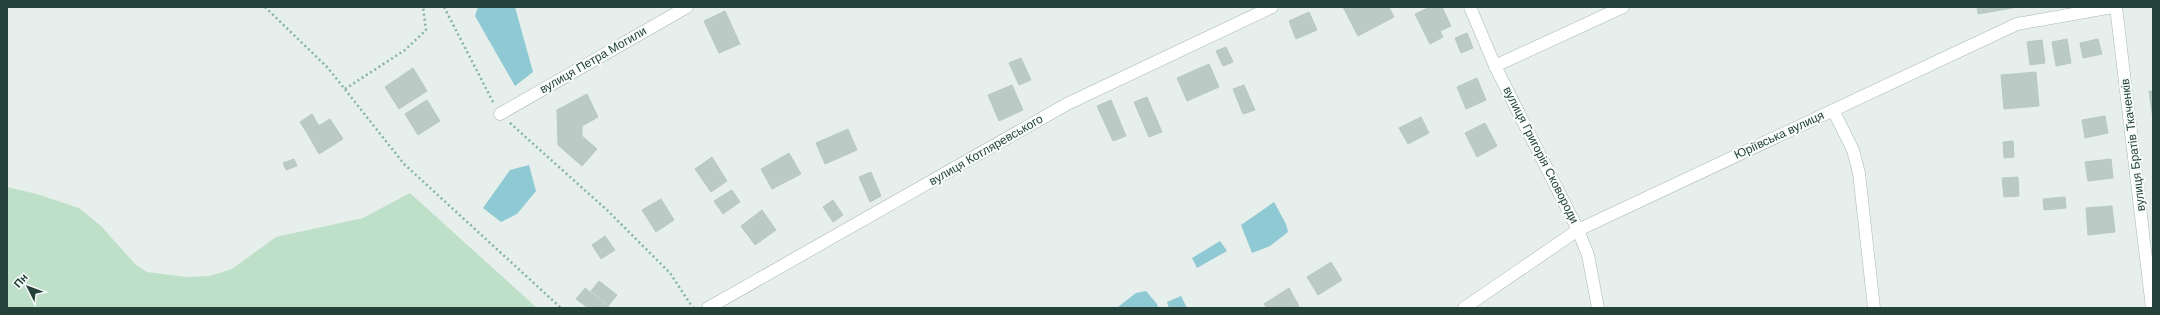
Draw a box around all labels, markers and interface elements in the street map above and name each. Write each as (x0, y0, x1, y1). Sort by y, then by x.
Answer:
street label: вулиця Петра Могили (537, 24, 649, 96)
street label: вулиця Братів Ткаченків (2118, 78, 2148, 212)
street label: вулиця Григорія Сковороди (1500, 84, 1582, 226)
street label: Юріївська вулиця (1732, 108, 1826, 162)
street label: вулиця Котляревського (927, 112, 1046, 188)
north arrow (8, 267, 48, 307)
text: Пн (11, 271, 30, 290)

